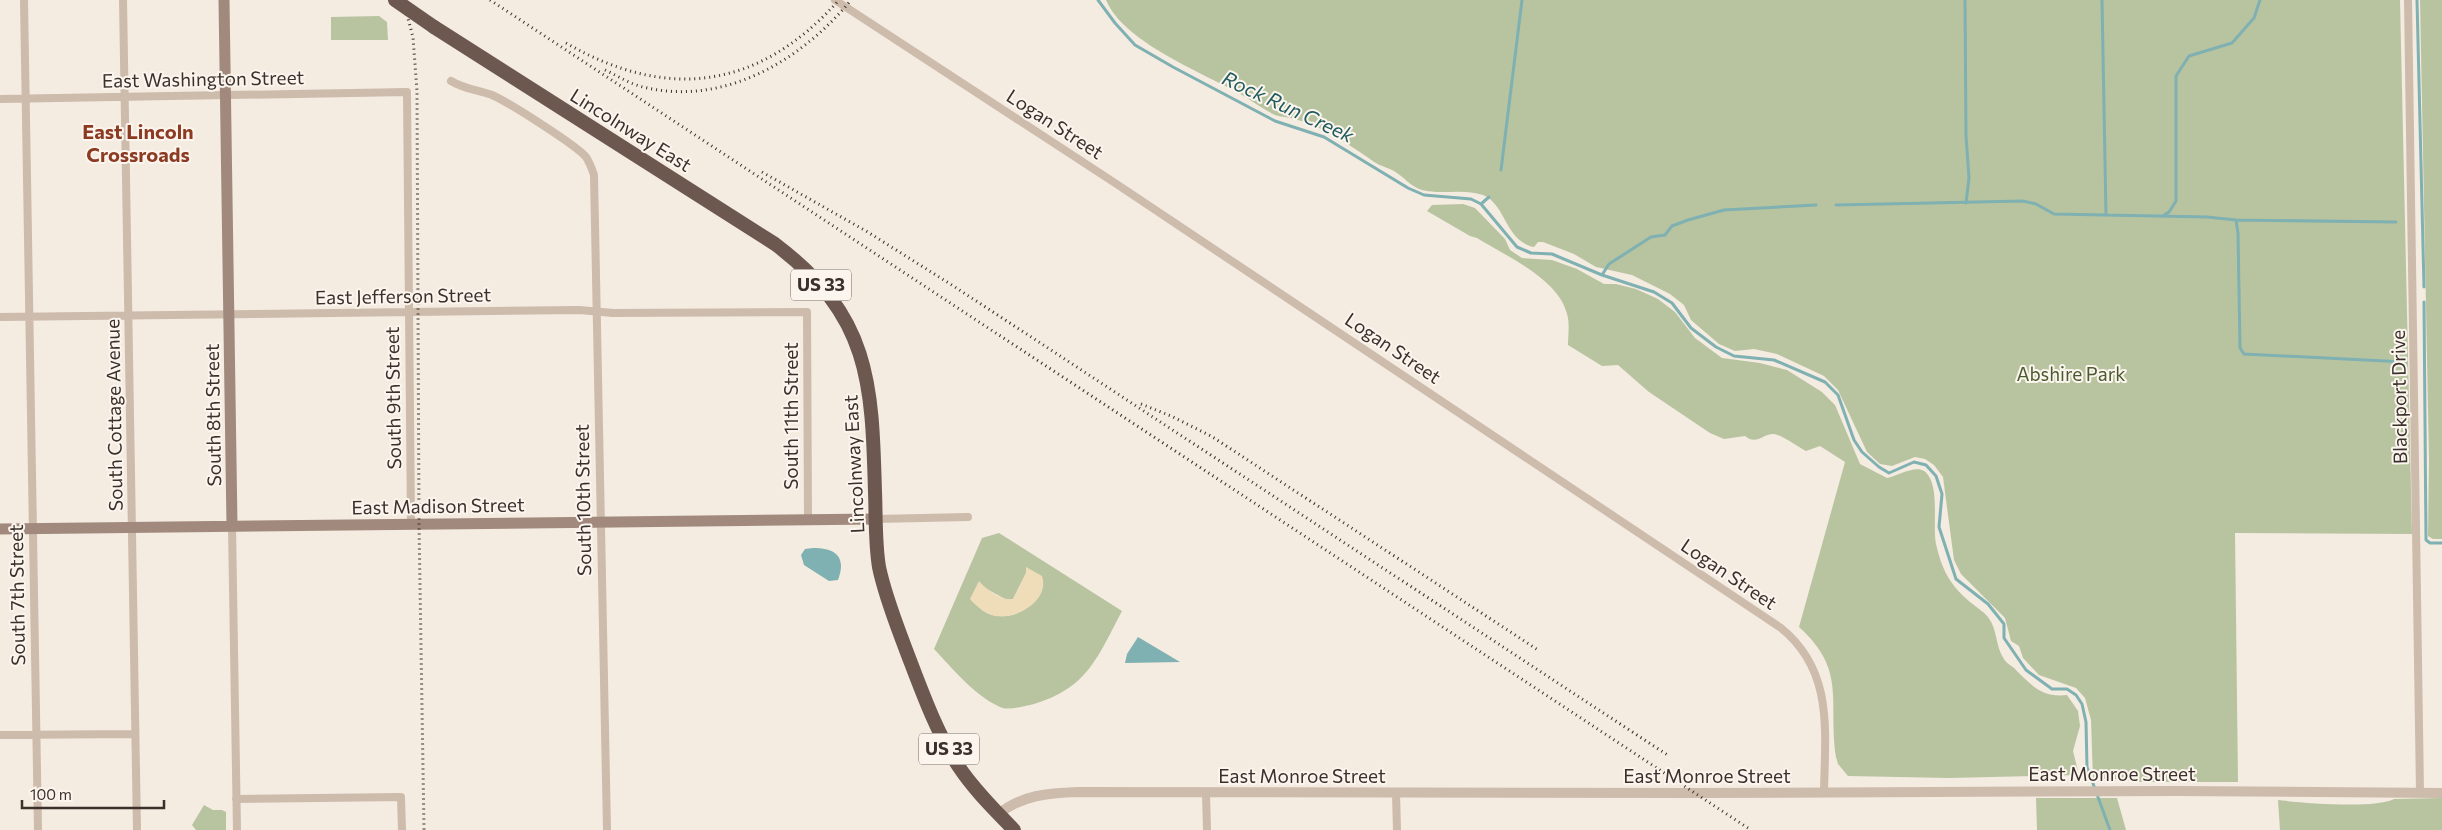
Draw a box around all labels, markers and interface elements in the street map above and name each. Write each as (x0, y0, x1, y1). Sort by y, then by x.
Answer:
street label: East Washington Street (102, 65, 305, 92)
water label: Rock Run Creek (1219, 65, 1359, 148)
street label: Lincolnway East (566, 83, 696, 176)
street label: Logan Street (1003, 84, 1108, 163)
district label: East Lincoln Crossroads (82, 119, 194, 166)
road number: US 33 (791, 270, 851, 300)
street label: East Jefferson Street (315, 282, 492, 309)
street label: Logan Street (1341, 307, 1446, 388)
street label: South Cottage Avenue (100, 319, 127, 511)
street label: South 9th Street (380, 326, 405, 470)
street label: Blackport Drive (2386, 330, 2411, 464)
street label: South 11th Street (779, 342, 802, 490)
street label: South 8th Street (200, 343, 225, 487)
park label: Abshire Park (2016, 362, 2126, 385)
street label: Lincolnway East (838, 394, 869, 534)
street label: South 10th Street (570, 424, 595, 576)
street label: East Madison Street (351, 492, 525, 519)
street label: South 7th Street (4, 524, 29, 666)
street label: Logan Street (1677, 533, 1782, 614)
road number: US 33 (919, 734, 979, 764)
street label: East Monroe Street (2028, 762, 2196, 785)
street label: East Monroe Street (1218, 764, 1386, 787)
street label: East Monroe Street (1623, 764, 1791, 787)
scale bar (22, 778, 165, 810)
text: 100 m (30, 785, 72, 803)

